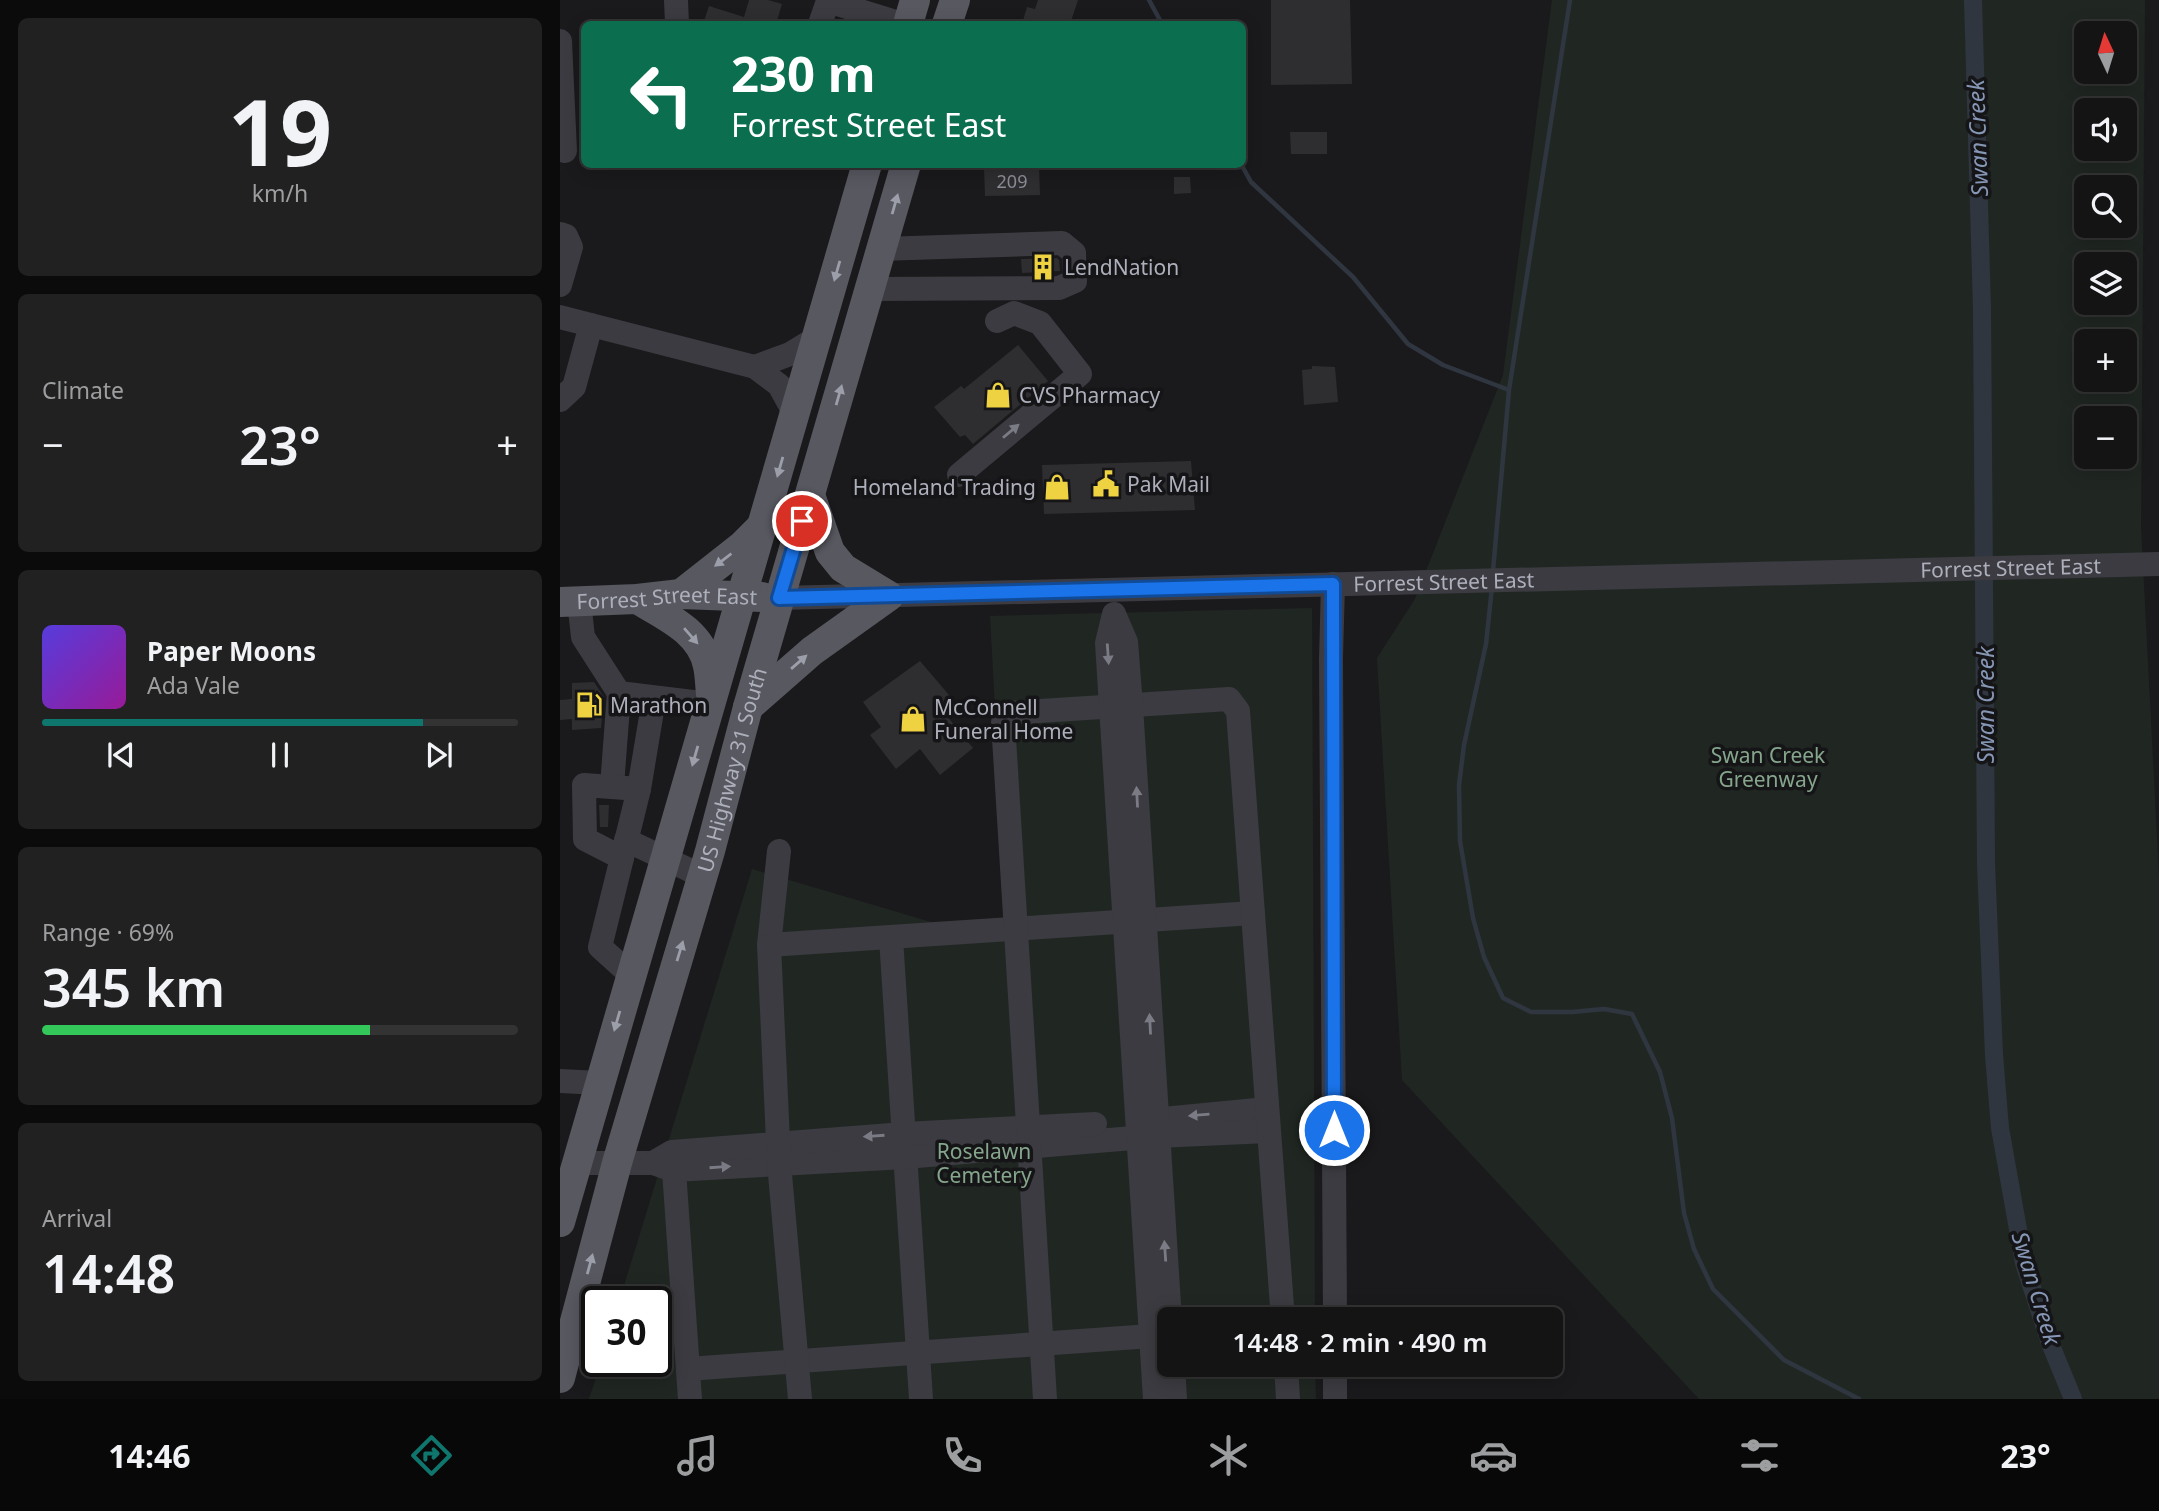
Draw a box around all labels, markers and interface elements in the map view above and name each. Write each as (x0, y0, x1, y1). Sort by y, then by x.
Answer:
north arrow (2074, 21, 2137, 84)
map controls (2074, 21, 2137, 469)
text: 230 m (731, 40, 876, 106)
icon: left (616, 49, 707, 140)
text: 19 (228, 69, 332, 193)
water label: Swan Creek (1959, 77, 1995, 197)
button: sound (2074, 98, 2137, 161)
text: Forrest Street East (731, 103, 1006, 146)
house number: 209 (997, 169, 1027, 193)
button: search (2074, 175, 2137, 238)
text: km/h (252, 177, 308, 209)
one-way arrow (890, 193, 900, 214)
building icon: LendNation (1028, 252, 1058, 282)
button: layers (2074, 252, 2137, 315)
place label: LendNation (1064, 253, 1179, 281)
one-way arrow (831, 261, 841, 282)
button: + (2074, 329, 2137, 392)
text: Climate (42, 374, 124, 406)
shop icon: CVS Pharmacy (983, 380, 1013, 410)
place label: CVS Pharmacy (1019, 381, 1160, 409)
one-way arrow (834, 384, 844, 405)
button: − (2074, 406, 2137, 469)
text: 23° (239, 409, 321, 480)
text: − (42, 418, 64, 470)
text: + (496, 418, 518, 470)
one-way arrow (1003, 424, 1020, 439)
one-way arrow (774, 456, 785, 478)
public building icon: Pak Mail (1091, 469, 1121, 499)
place label: Pak Mail (1127, 470, 1210, 498)
shop icon: Homeland Trading (1042, 472, 1072, 502)
place label: Homeland Trading (853, 473, 1036, 501)
pin (772, 491, 832, 551)
icon: arrive (783, 502, 821, 540)
street label: Forrest Street East (1920, 551, 2102, 584)
one-way arrow (714, 553, 732, 567)
street label: Forrest Street East (1353, 565, 1535, 598)
street label: Forrest Street East (576, 580, 758, 615)
one-way arrow (683, 627, 699, 645)
text: Paper Moons (147, 633, 316, 669)
one-way arrow (1103, 643, 1114, 665)
water label: Swan Creek (1969, 645, 2001, 764)
one-way arrow (791, 655, 808, 670)
street label: US Highway 31 South (690, 664, 773, 876)
text: Ada Vale (147, 669, 240, 701)
fuel station icon: Marathon (574, 690, 604, 720)
place label: Marathon (610, 691, 707, 719)
place label: McConnell Funeral Home (934, 693, 1073, 745)
shop icon: McConnell Funeral Home (898, 704, 928, 734)
icon: previous (102, 736, 140, 774)
icon: pause (261, 736, 299, 774)
icon: next (420, 736, 458, 774)
park label: Swan Creek Greenway (1711, 741, 1826, 793)
one-way arrow (689, 746, 699, 767)
one-way arrow (1131, 786, 1142, 808)
text: Range · 69% (42, 916, 174, 948)
one-way arrow (675, 941, 685, 962)
text: 345 km (42, 951, 225, 1022)
one-way arrow (612, 1011, 622, 1032)
one-way arrow (1145, 1013, 1156, 1035)
position arrow (1297, 1093, 1371, 1167)
one-way arrow (1187, 1110, 1209, 1121)
one-way arrow (863, 1131, 885, 1142)
park label: Roselawn Cemetery (936, 1137, 1032, 1189)
one-way arrow (710, 1161, 732, 1172)
text: Arrival (42, 1202, 112, 1234)
water label: Swan Creek (2005, 1227, 2070, 1350)
text: 14:48 (42, 1237, 175, 1308)
one-way arrow (1159, 1240, 1170, 1262)
one-way arrow (585, 1253, 596, 1275)
speed limit sign: 30 (581, 1286, 672, 1377)
text: 14:48 · 2 min · 490 m (1233, 1324, 1487, 1360)
icon: directions (407, 1431, 456, 1480)
icon: music (673, 1431, 722, 1480)
icon: phone (938, 1431, 987, 1480)
icon: climate (1204, 1431, 1253, 1480)
icon: car (1469, 1431, 1518, 1480)
icon: filters (1735, 1431, 1784, 1480)
text: 14:46 (108, 1434, 191, 1477)
text: 23° (2000, 1434, 2051, 1477)

